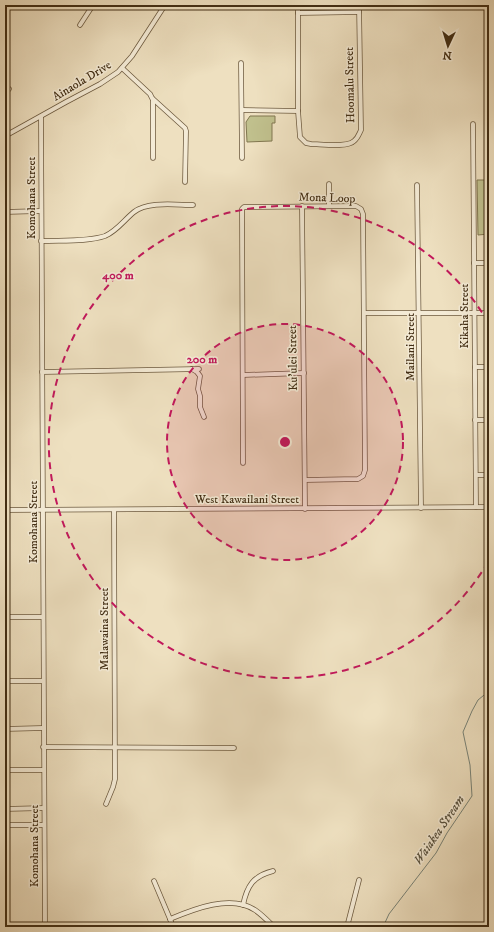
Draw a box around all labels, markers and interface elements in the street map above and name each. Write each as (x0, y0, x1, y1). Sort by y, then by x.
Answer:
north arrow (428, 26, 468, 66)
street label: Hoomalu Street (342, 47, 358, 123)
text: N (442, 48, 452, 62)
street label: Ainaola Drive (50, 58, 114, 104)
street label: Komohana Street (24, 157, 39, 239)
street label: Mona Loop (298, 190, 356, 206)
text: 400 m (101, 268, 134, 283)
street label: Kikaha Street (457, 283, 472, 348)
street label: Mailani Street (403, 313, 418, 381)
street label: Ku'ulei Street (285, 325, 301, 391)
text: 200 m (187, 352, 217, 367)
centre of rings (278, 435, 292, 449)
street label: Komohana Street (26, 481, 41, 563)
street label: West Kawailani Street (194, 492, 299, 507)
street label: Malawaina Street (97, 587, 112, 670)
water label: Waiakea Stream (410, 792, 468, 868)
street label: Komohana Street (27, 805, 42, 887)

